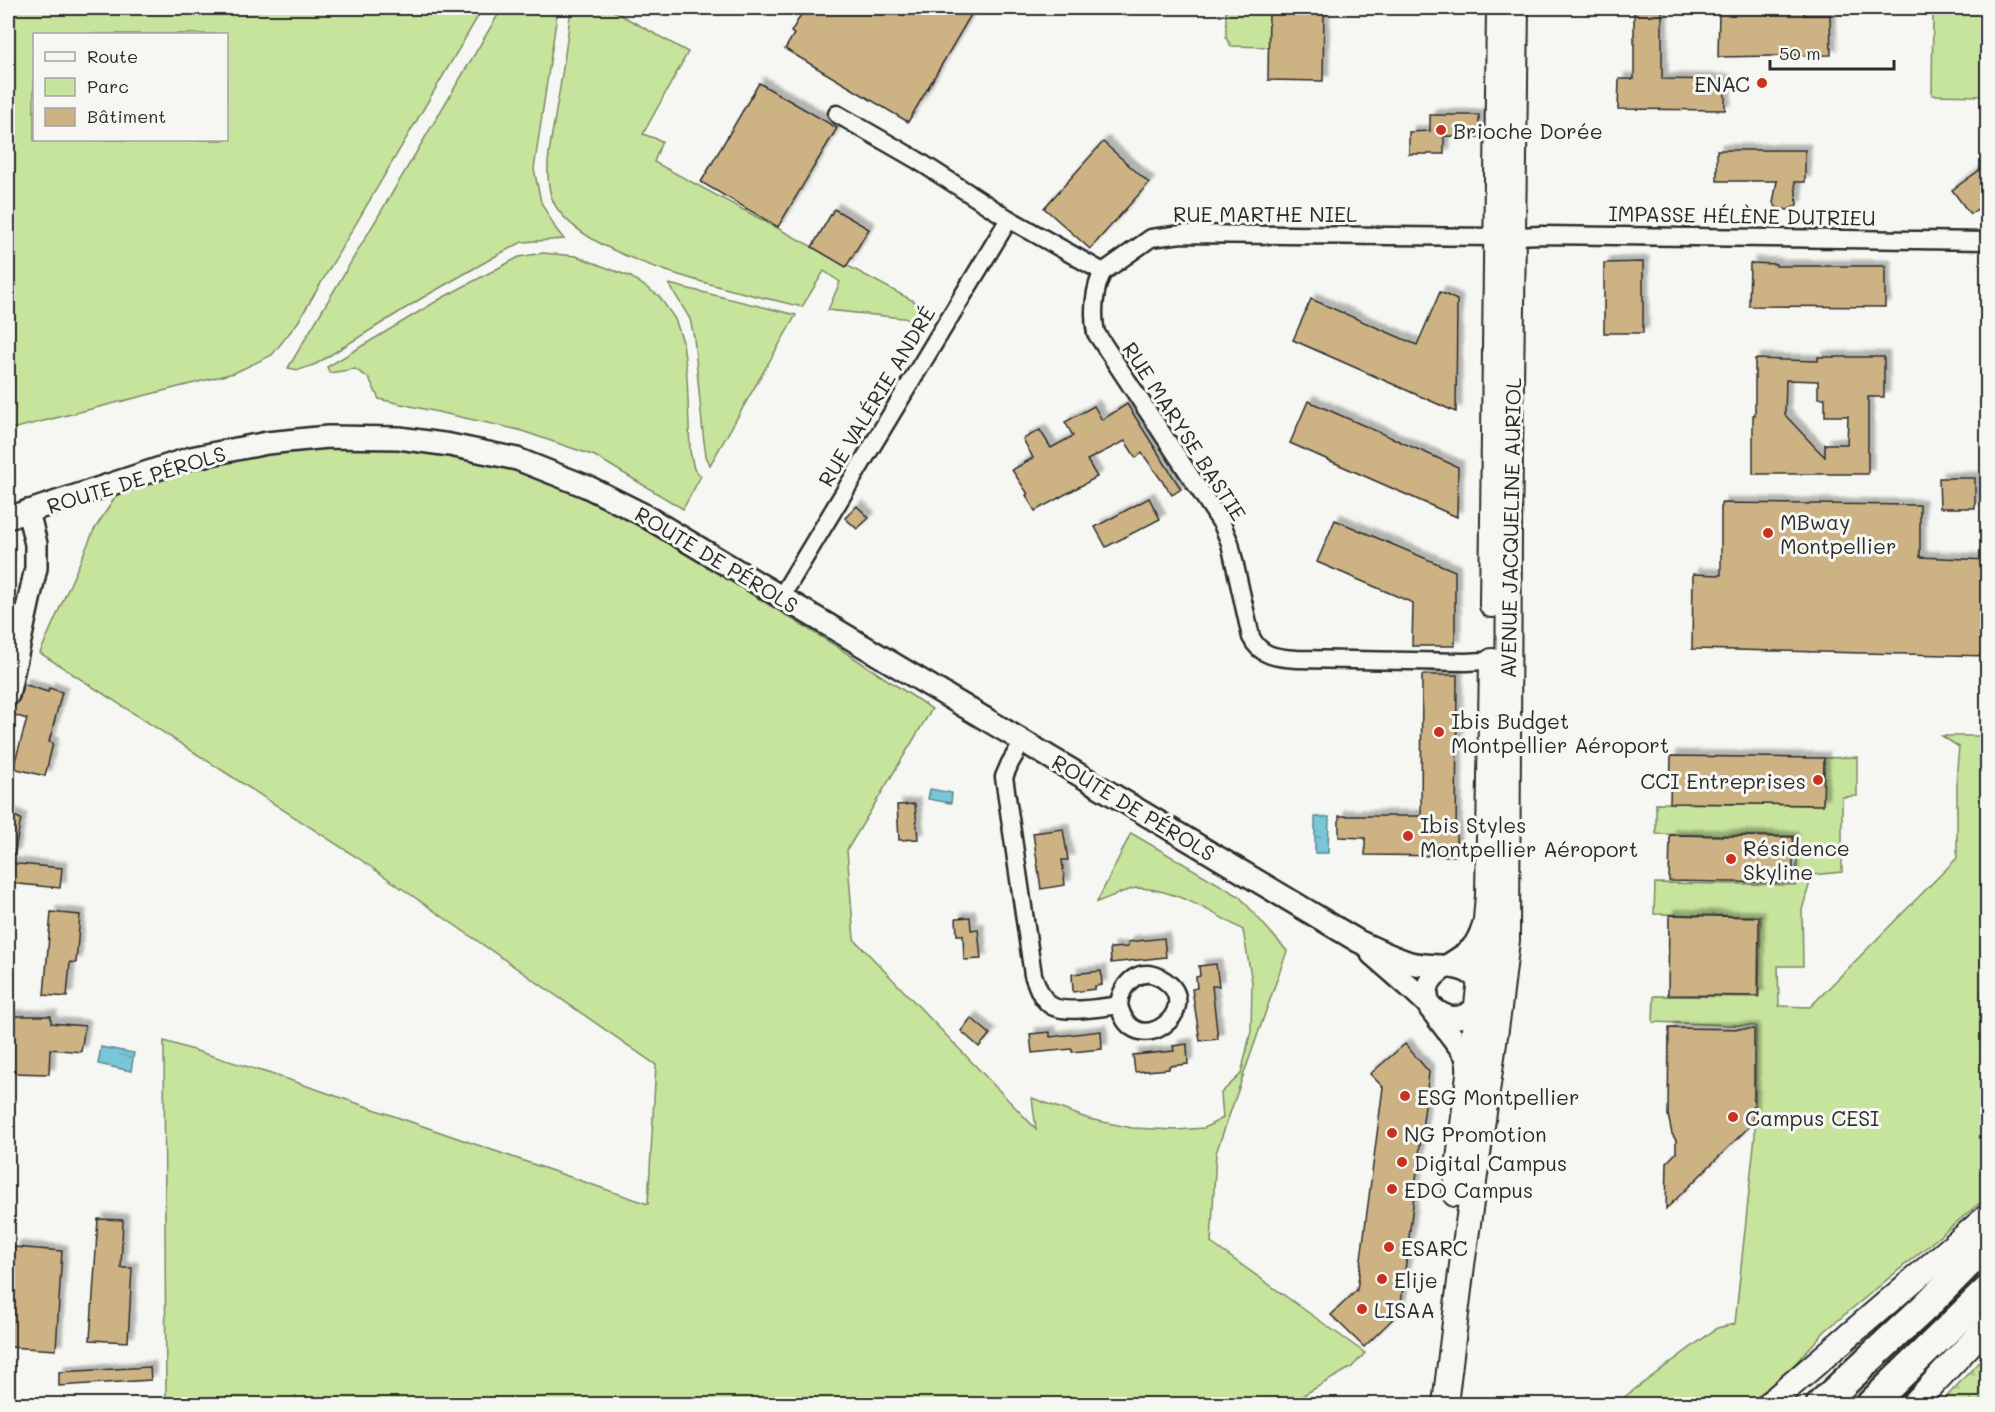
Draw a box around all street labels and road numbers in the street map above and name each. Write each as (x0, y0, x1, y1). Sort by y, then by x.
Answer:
street label: IMPASSE HÉLÈNE DUTRIEU (1608, 199, 1876, 231)
street label: RUE MARTHE NIEL (1173, 200, 1357, 227)
street label: RUE VALÉRIE ANDRÉ (811, 301, 941, 491)
street label: RUE MARYSE BASTIE (1117, 337, 1253, 525)
street label: AVENUE JACQUELINE AURIOL (1494, 377, 1526, 679)
street label: ROUTE DE PÉROLS (43, 439, 229, 519)
street label: ROUTE DE PÉROLS (631, 500, 803, 618)
street label: ROUTE DE PÉROLS (1048, 748, 1220, 866)

